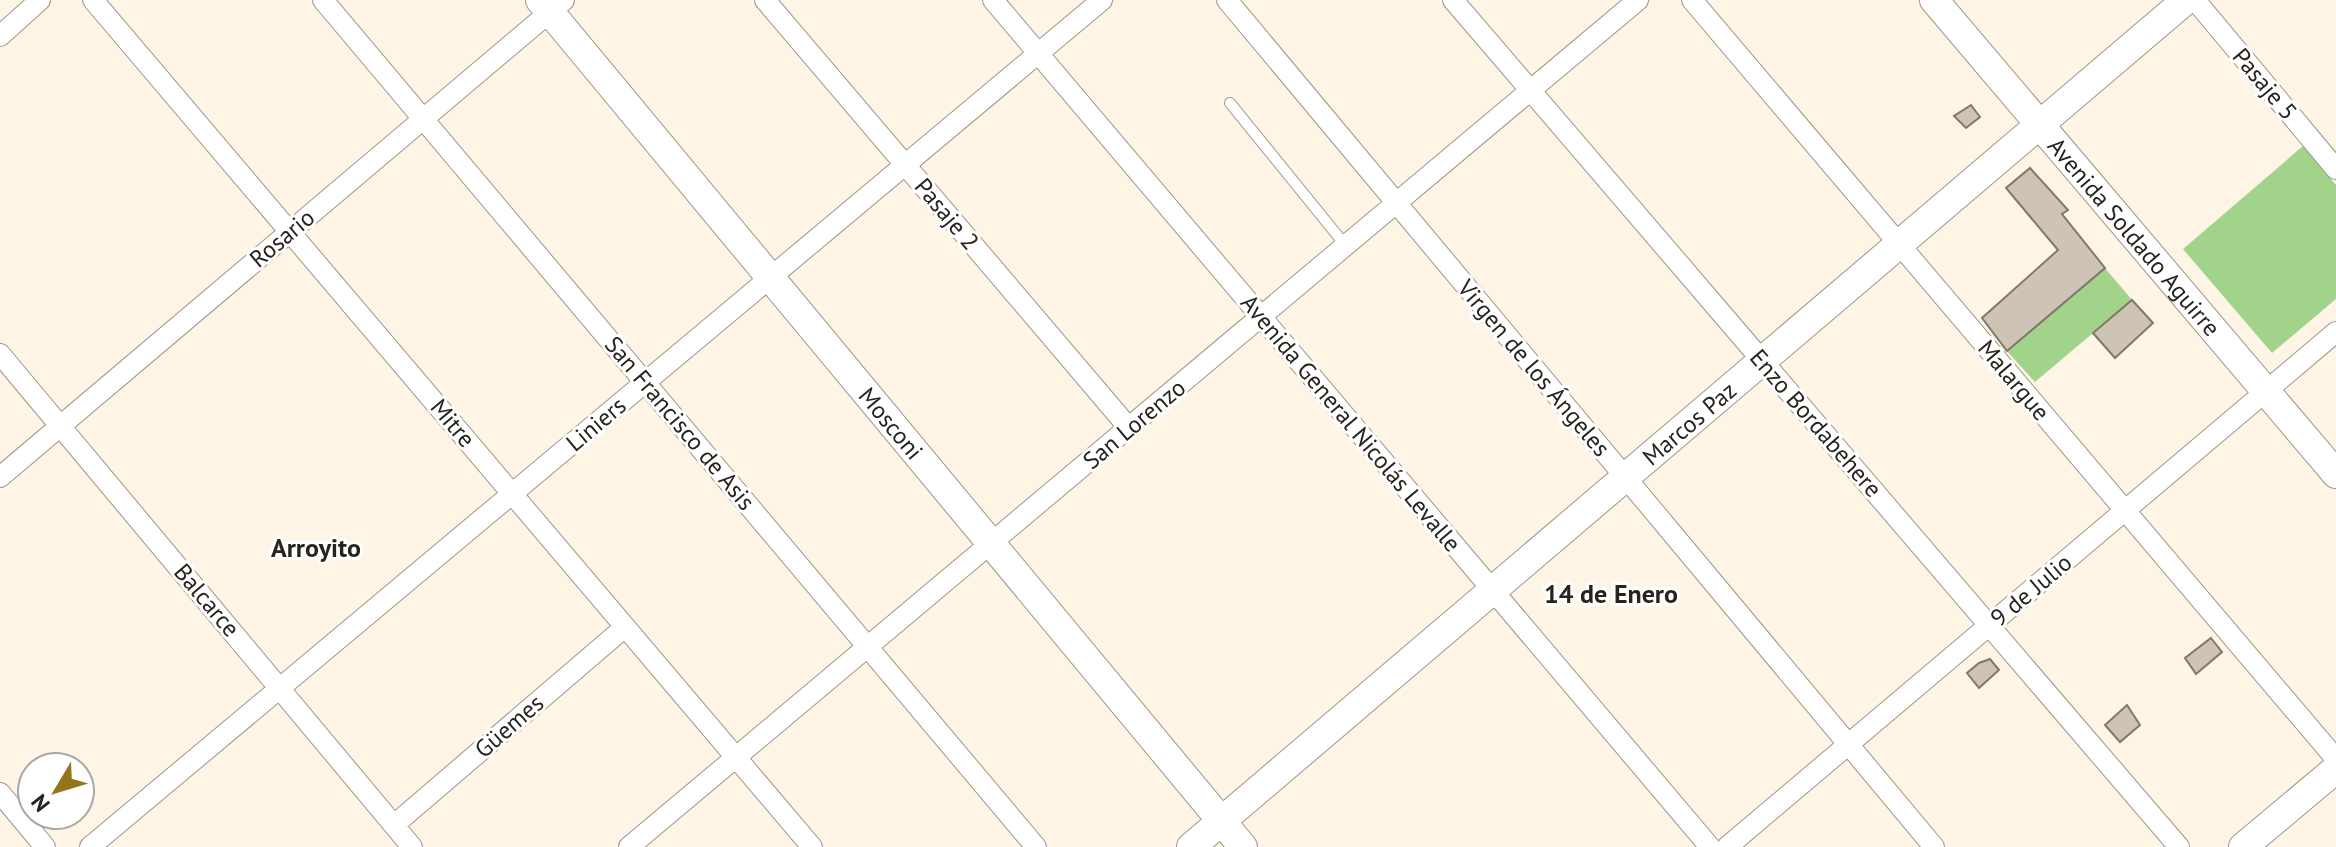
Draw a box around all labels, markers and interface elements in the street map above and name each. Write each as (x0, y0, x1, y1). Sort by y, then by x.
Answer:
street label: Pasaje 5 (2226, 42, 2304, 126)
street label: Avenida Soldado Aguirre (2042, 131, 2228, 342)
street label: Pasaje 2 (908, 172, 986, 256)
street label: Rosario (243, 202, 321, 274)
street label: Virgen de los Ángeles (1450, 272, 1617, 463)
street label: Avenida General Nicolás Levalle (1234, 288, 1468, 558)
street label: San Francisco de Asis (598, 329, 762, 517)
street label: Malargue (1971, 333, 2057, 427)
street label: Enzo Bordabehere (1743, 343, 1889, 503)
street label: San Lorenzo (1076, 372, 1192, 476)
street label: Marcos Paz (1636, 374, 1742, 472)
street label: Mosconi (852, 381, 930, 466)
street label: Liniers (560, 390, 632, 458)
street label: Mitre (424, 392, 482, 454)
district label: Arroyito (271, 531, 361, 564)
street label: 9 de Julio (1984, 547, 2078, 633)
street label: Balcarce (167, 557, 247, 643)
district label: 14 de Enero (1544, 577, 1678, 610)
street label: Güemes (468, 688, 550, 764)
north arrow (16, 751, 96, 831)
text: N (25, 789, 56, 818)

